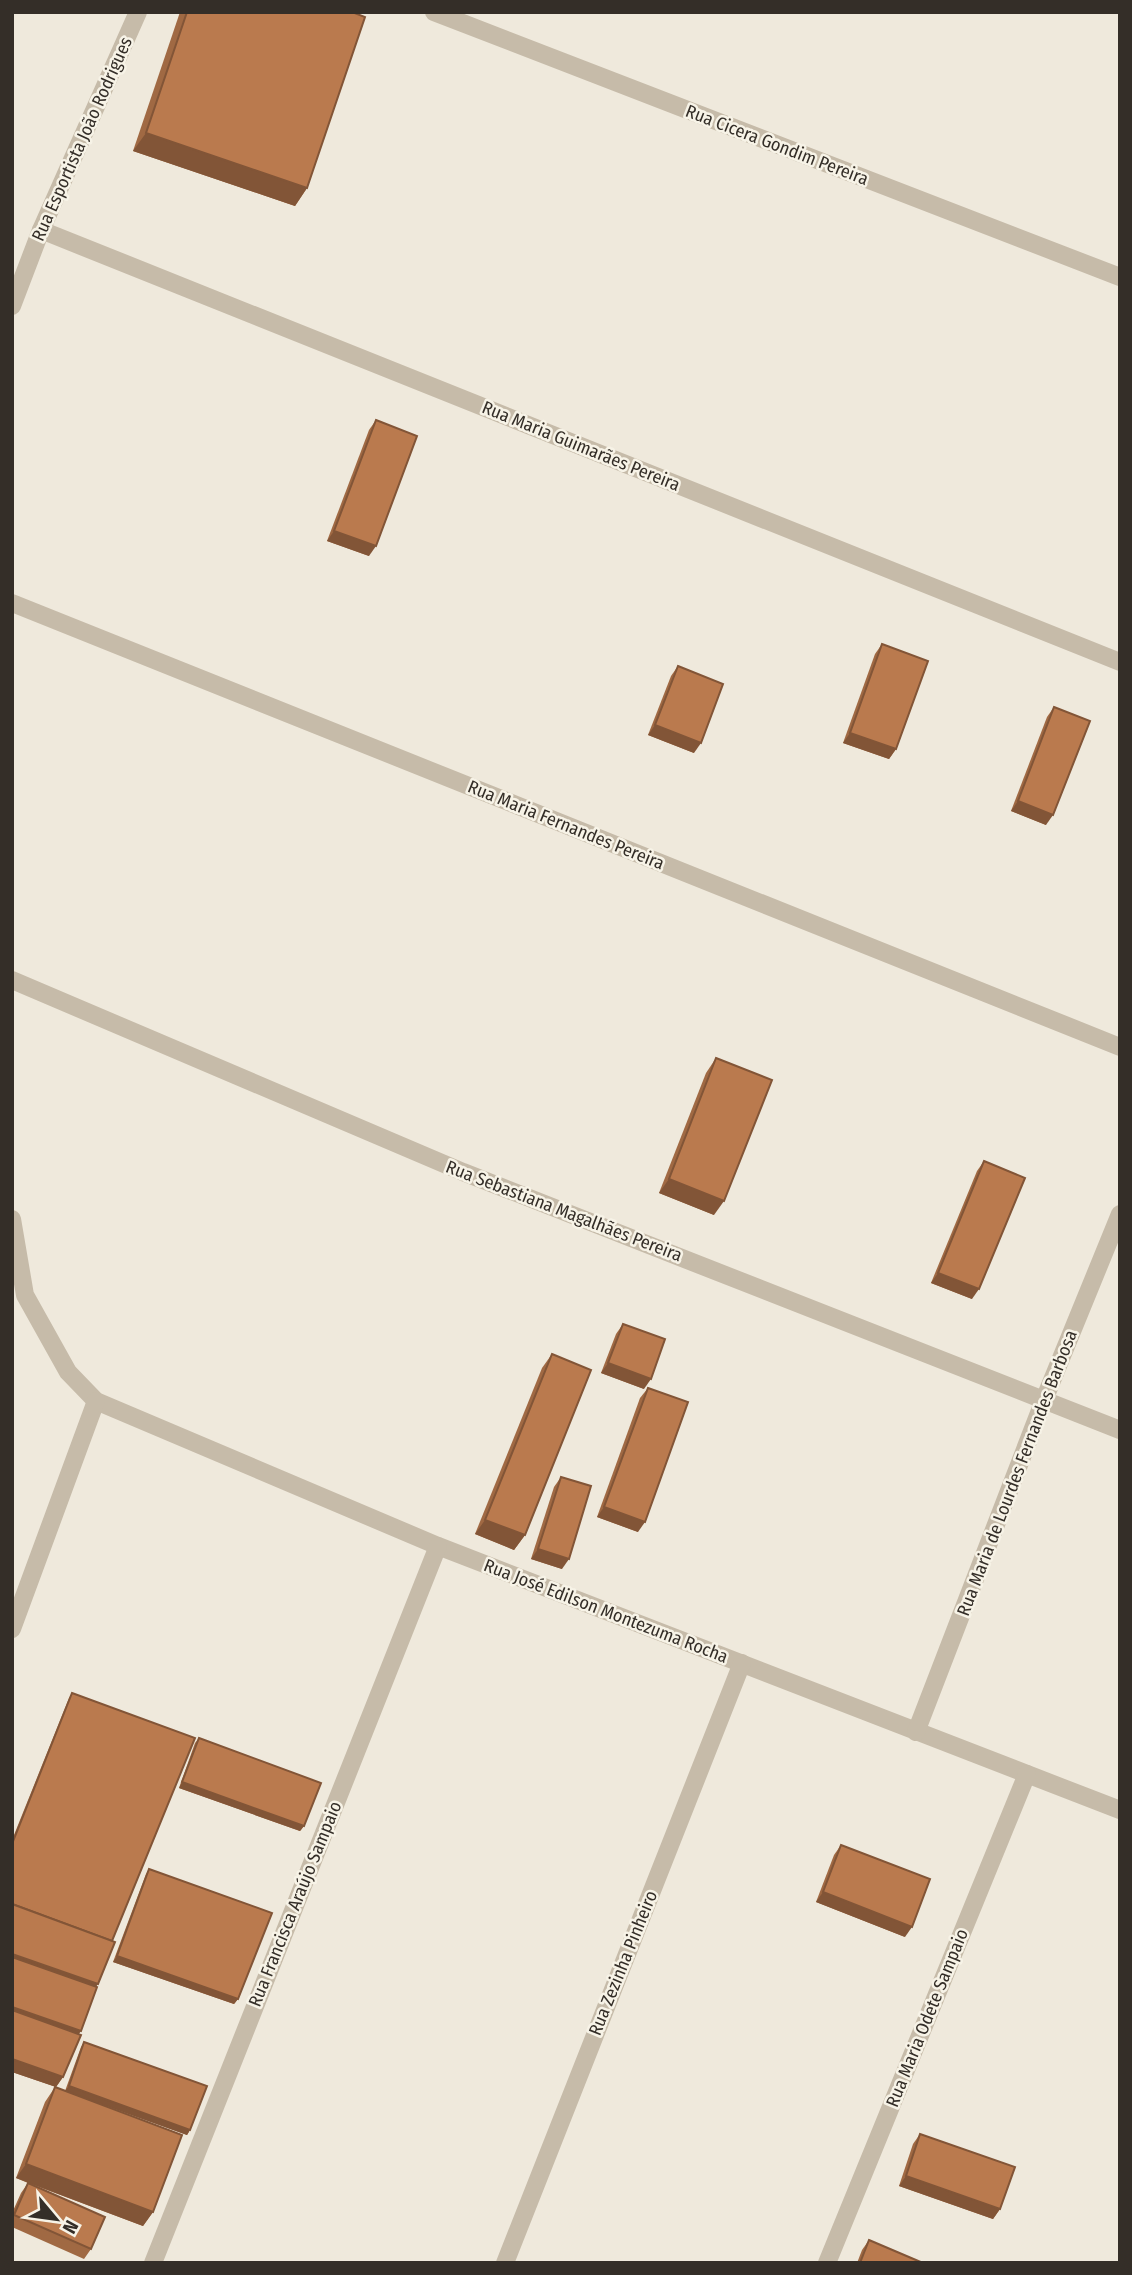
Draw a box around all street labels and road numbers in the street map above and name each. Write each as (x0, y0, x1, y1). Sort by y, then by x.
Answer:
street label: Rua Esportista João Rodrigues (27, 33, 137, 244)
street label: Rua Cicera Gondim Pereira (682, 100, 872, 190)
street label: Rua Maria Guimarães Pereira (479, 396, 683, 496)
street label: Rua Maria Fernandes Pereira (465, 775, 668, 875)
street label: Rua Sebastiana Magalhães Pereira (443, 1156, 685, 1266)
street label: Rua Maria de Lourdes Fernandes Barbosa (952, 1327, 1082, 1619)
street label: Rua José Edilson Montezuma Rocha (481, 1554, 731, 1668)
street label: Rua Francisca Araújo Sampaio (244, 1798, 346, 2010)
street label: Rua Zezinha Pinheiro (584, 1887, 662, 2039)
street label: Rua Maria Odete Sampaio (881, 1926, 973, 2110)

